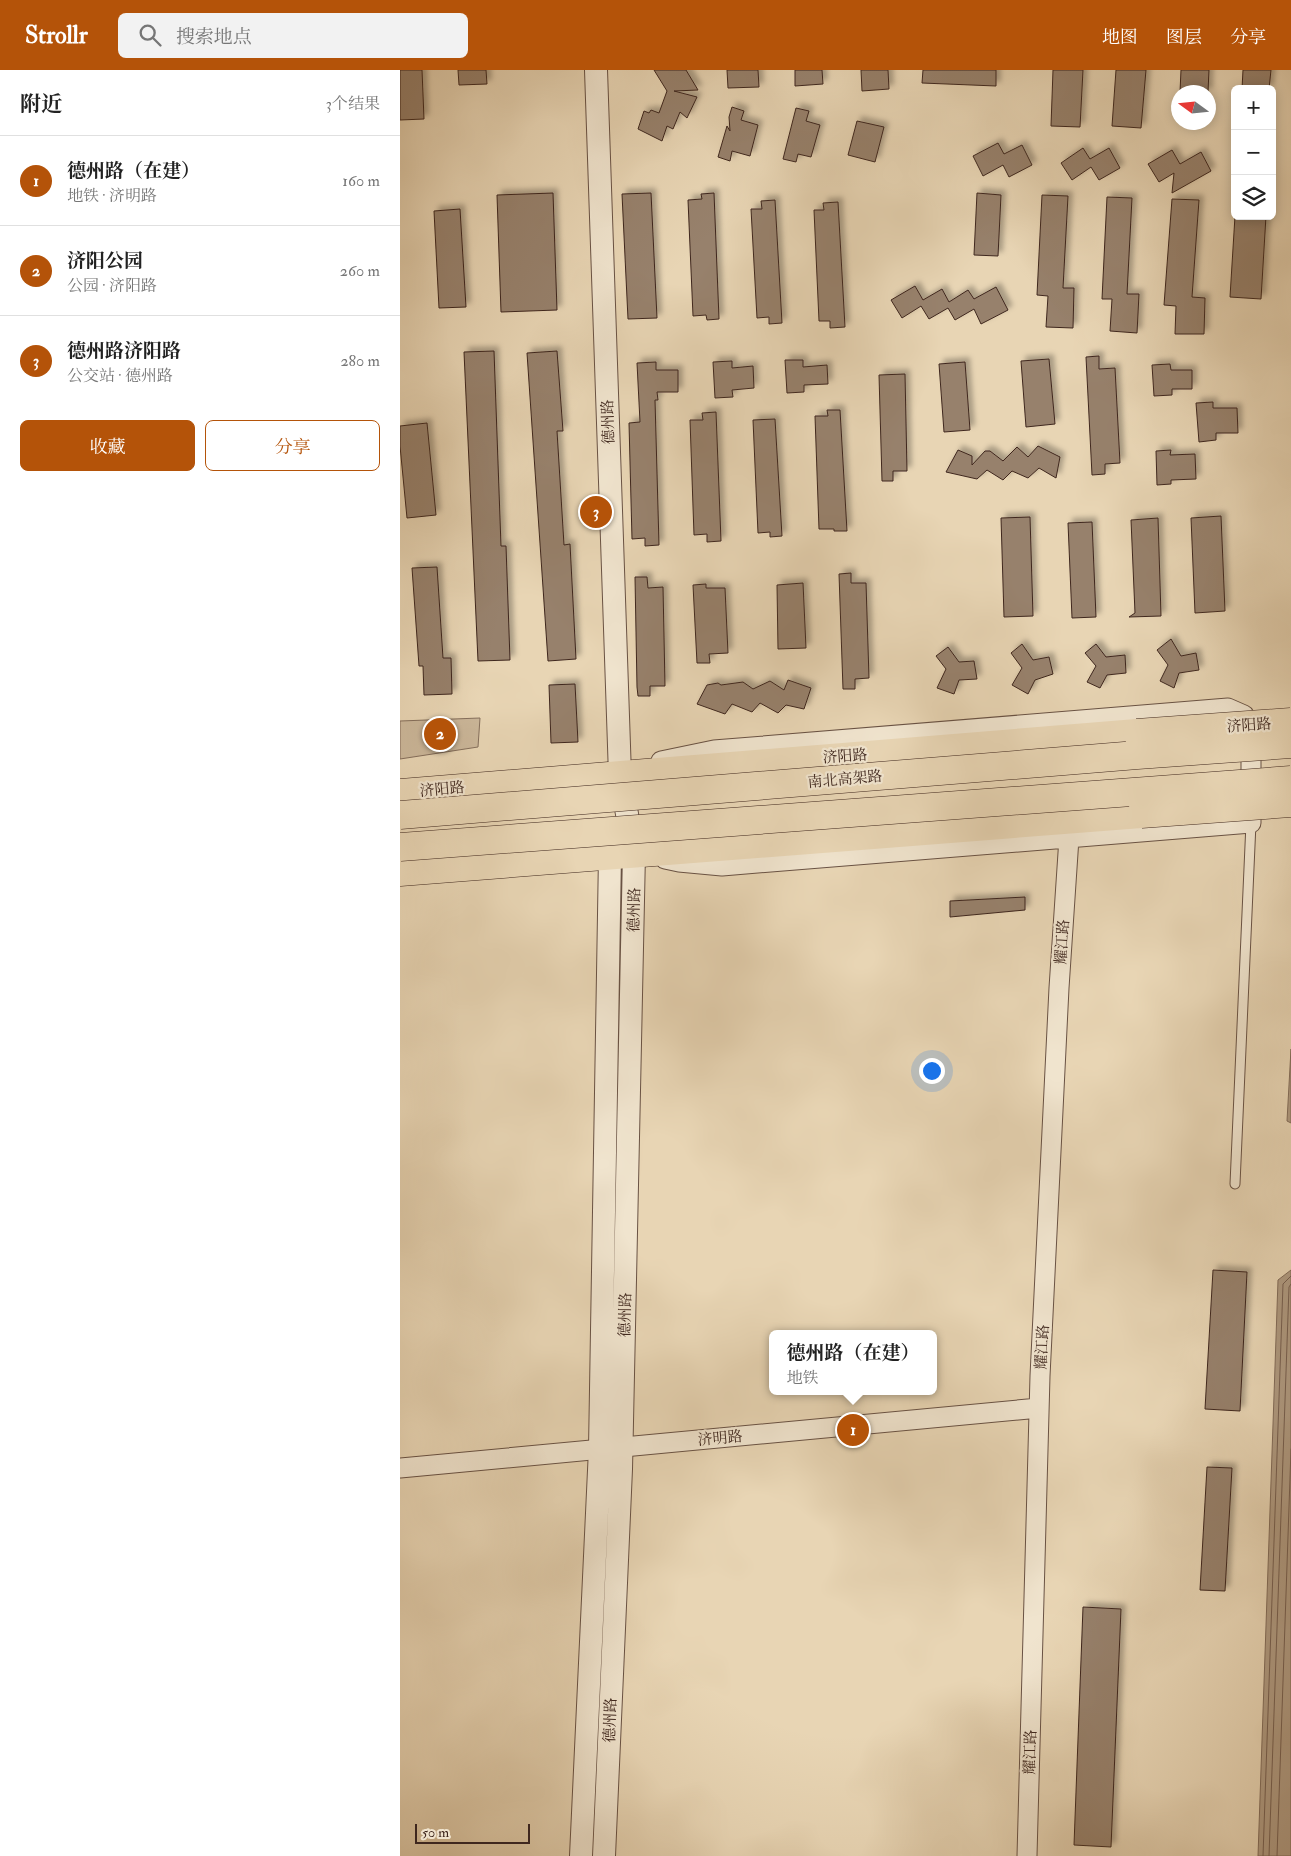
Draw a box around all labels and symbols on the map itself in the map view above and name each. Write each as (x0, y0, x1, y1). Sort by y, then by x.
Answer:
north arrow (1171, 85, 1216, 130)
street label: 德州路 (598, 399, 619, 445)
pin: 3 (580, 493, 612, 531)
street label: 济阳路 (1226, 714, 1272, 737)
pin: 2 (424, 715, 456, 753)
street label: 济阳路 (822, 745, 868, 768)
street label: 南北高架路 (807, 767, 883, 792)
street label: 济阳路 (419, 778, 465, 801)
street label: 德州路 (625, 887, 644, 933)
street label: 耀江路 (1051, 919, 1074, 965)
your location (919, 1058, 945, 1084)
street label: 德州路 (616, 1292, 635, 1338)
street label: 耀江路 (1032, 1324, 1053, 1370)
pin: 1 (837, 1411, 869, 1449)
street label: 济明路 (697, 1427, 743, 1450)
street label: 德州路 (600, 1697, 621, 1743)
street label: 耀江路 (1020, 1729, 1041, 1775)
scale bar (415, 1821, 530, 1844)

